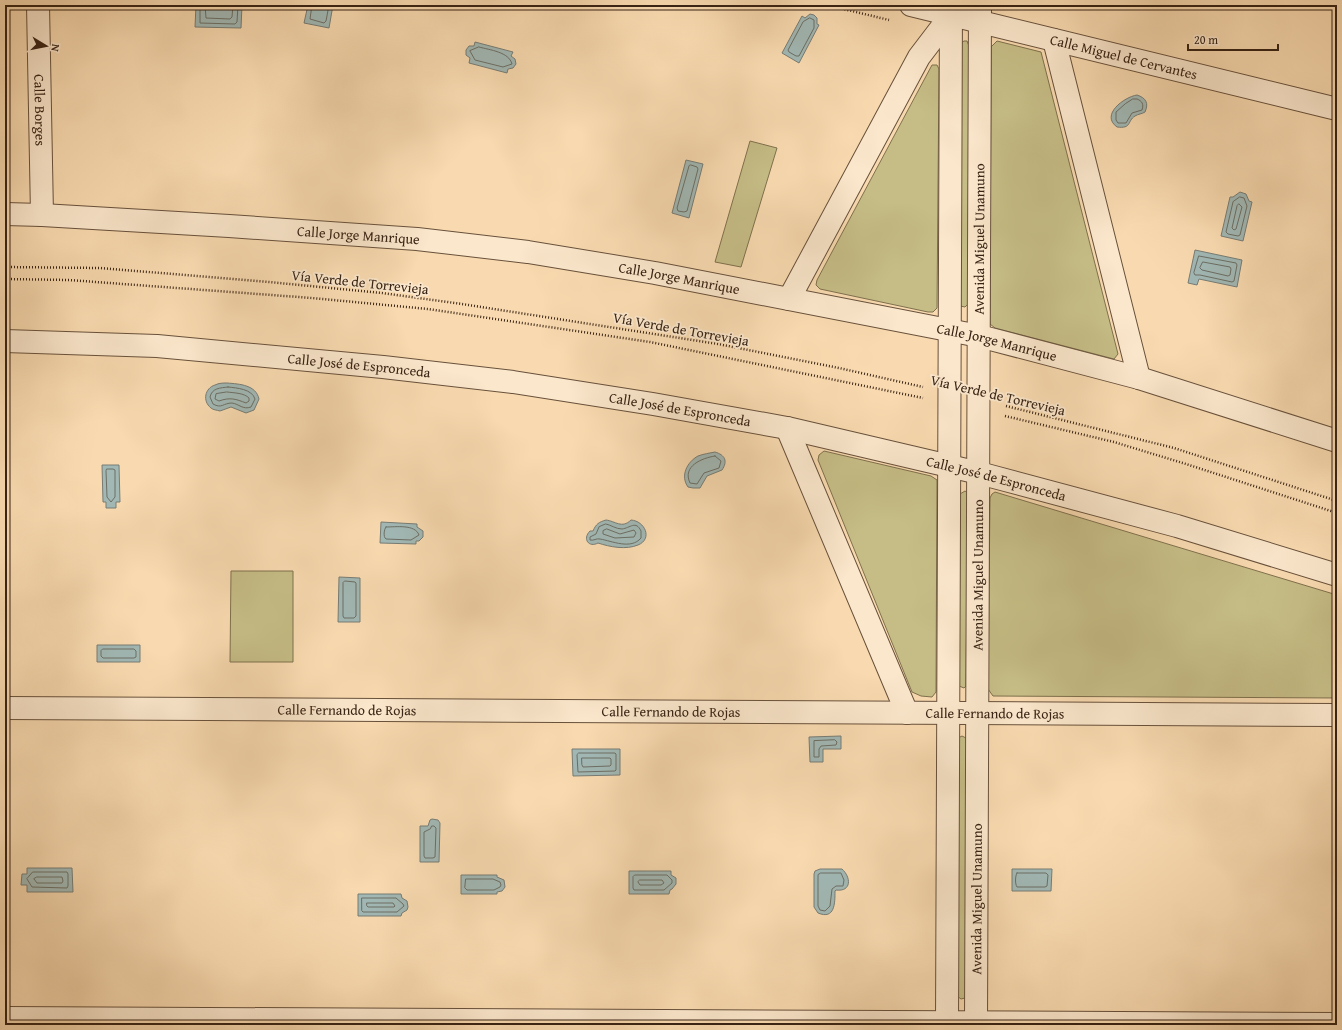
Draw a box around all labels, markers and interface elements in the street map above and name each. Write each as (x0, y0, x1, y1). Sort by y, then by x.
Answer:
north arrow (26, 26, 66, 66)
scale bar (1188, 26, 1278, 52)
street label: Calle Miguel de Cervantes (1048, 29, 1199, 85)
text: 20 m (1194, 31, 1218, 48)
text: N (47, 43, 64, 53)
street label: Calle Borges (29, 74, 51, 146)
street label: Avenida Miguel Unamuno (969, 163, 989, 315)
street label: Calle Jorge Manrique (296, 221, 421, 249)
street label: Calle Jorge Manrique (617, 257, 742, 299)
street label: Vía Verde de Torrevieja (290, 265, 430, 299)
street label: Vía Verde de Torrevieja (611, 307, 751, 351)
street label: Calle Jorge Manrique (935, 318, 1059, 366)
street label: Calle José de Espronceda (287, 348, 432, 382)
street label: Vía Verde de Torrevieja (929, 370, 1068, 420)
street label: Calle José de Espronceda (608, 387, 753, 431)
street label: Calle José de Espronceda (924, 451, 1069, 506)
street label: Avenida Miguel Unamuno (967, 499, 988, 651)
street label: Calle Fernando de Rojas (278, 699, 416, 720)
street label: Calle Fernando de Rojas (602, 701, 740, 722)
street label: Calle Fernando de Rojas (925, 703, 1064, 724)
street label: Avenida Miguel Unamuno (966, 823, 987, 975)

